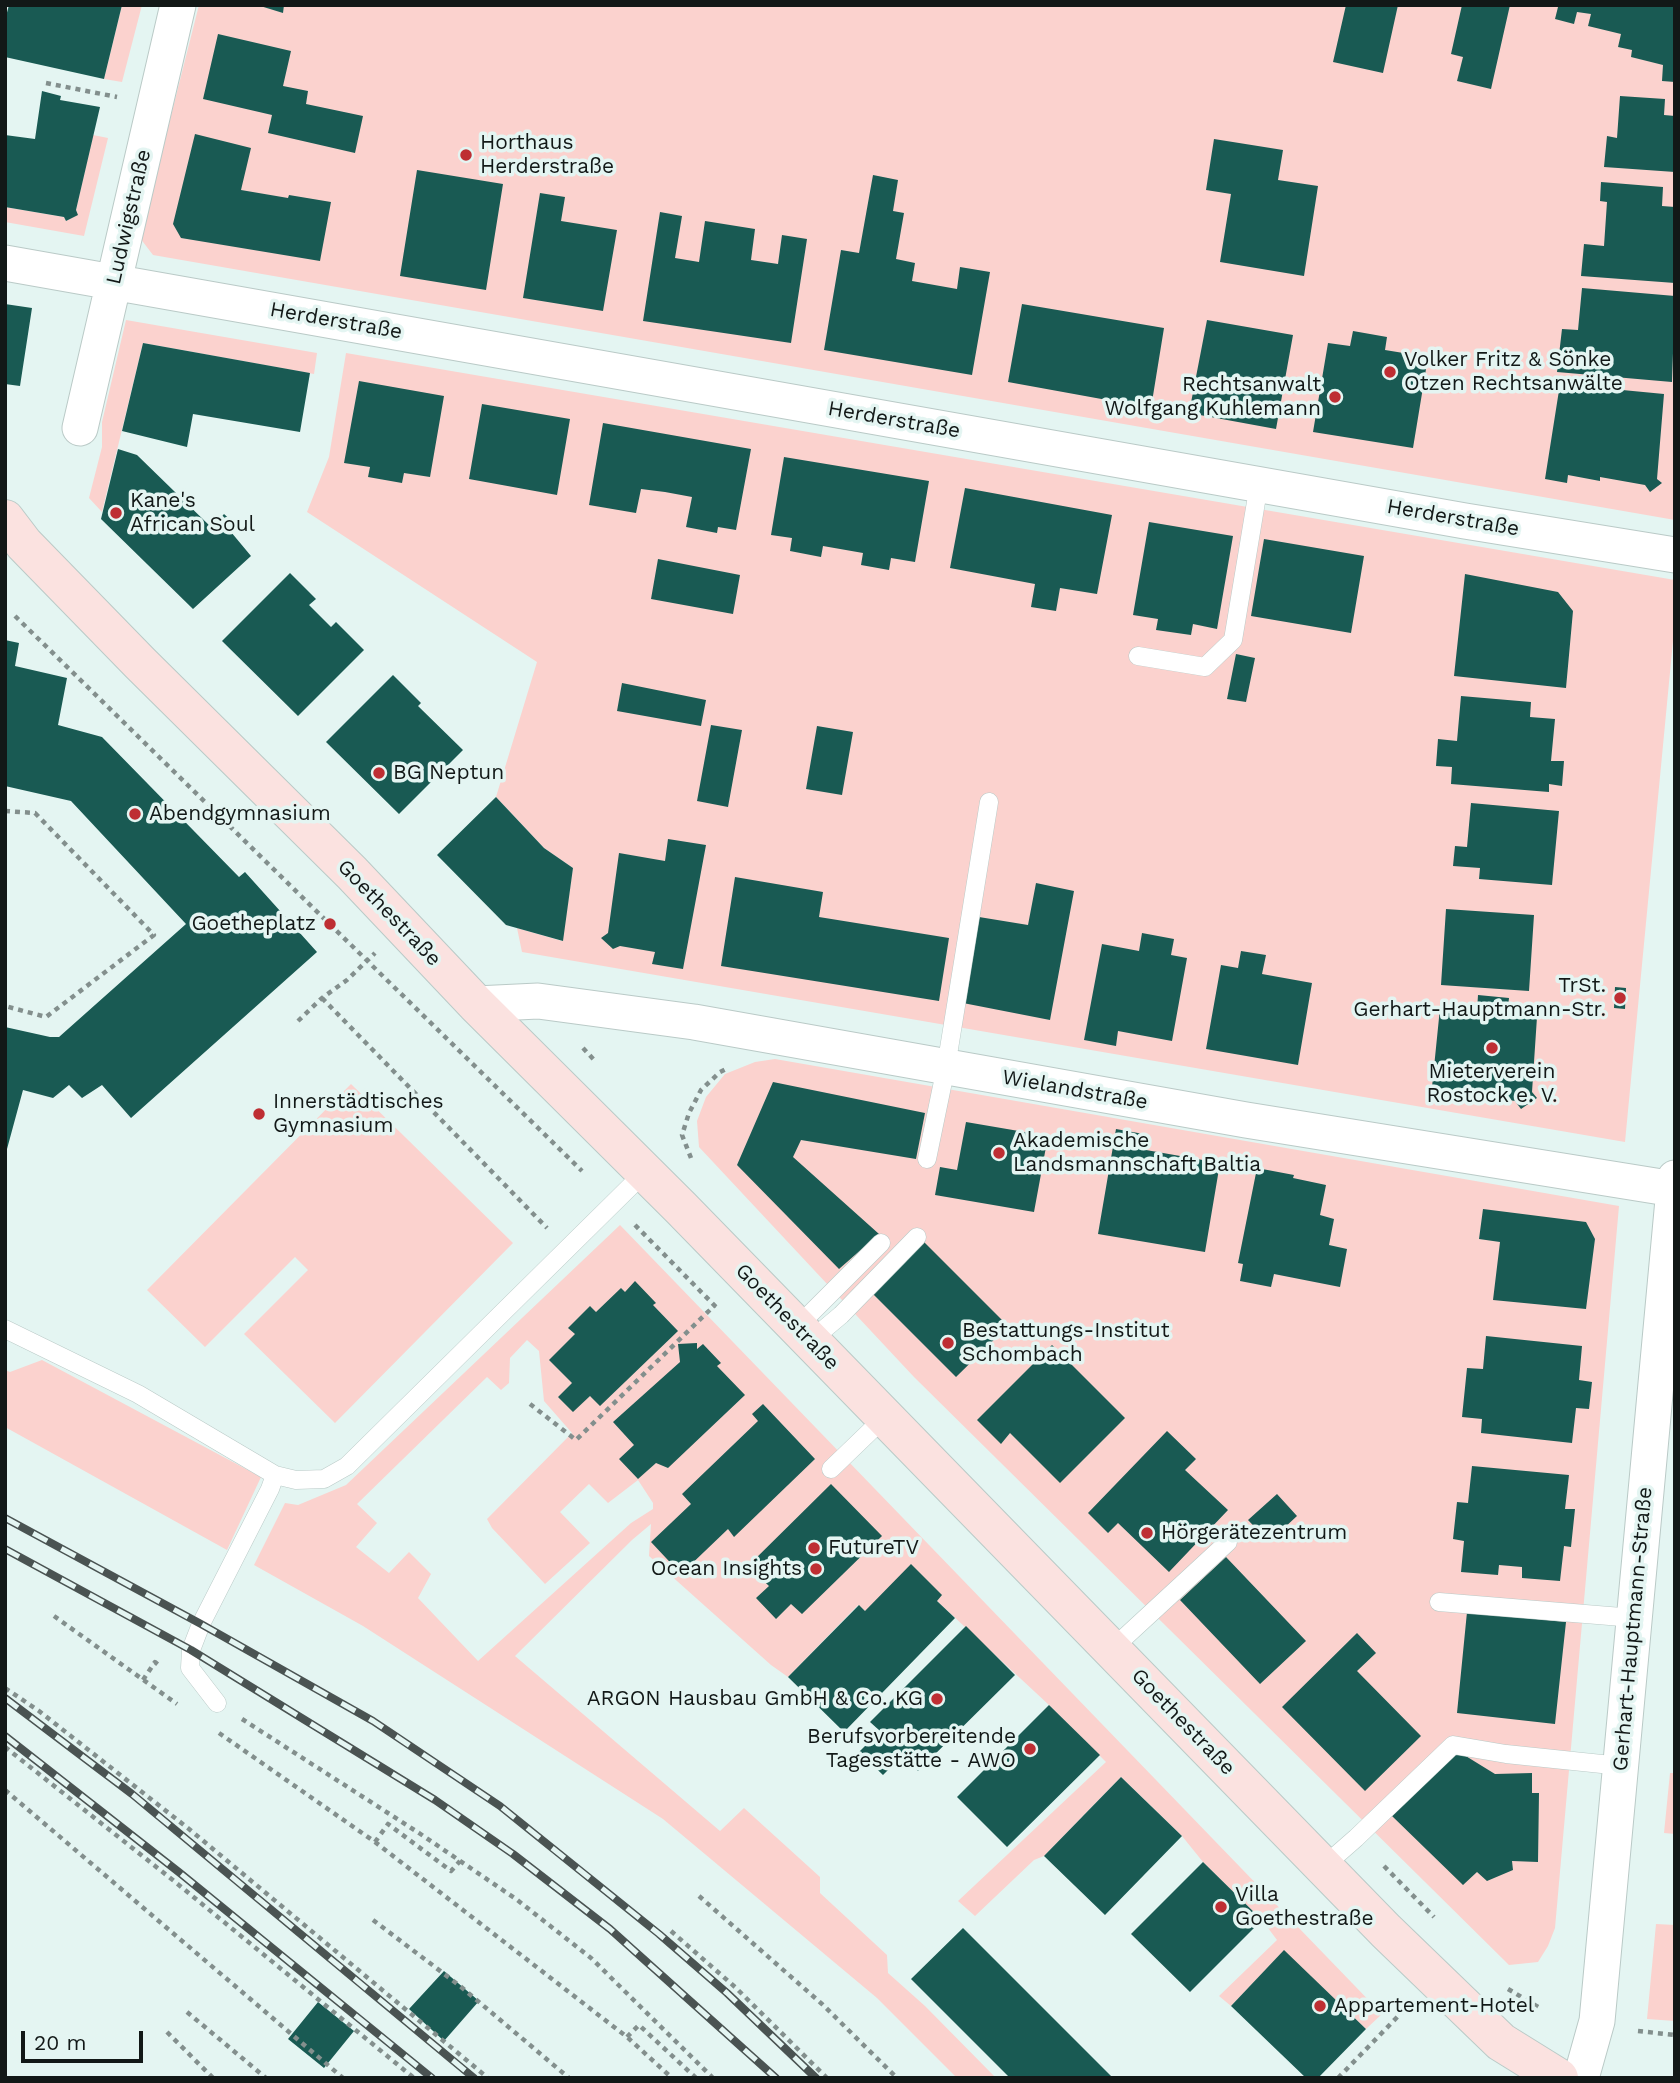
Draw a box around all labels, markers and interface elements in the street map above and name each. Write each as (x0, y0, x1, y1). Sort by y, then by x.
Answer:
place label: Horthaus Herderstraße (480, 130, 614, 180)
street label: Ludwigstraße (101, 147, 157, 287)
marker: Horthaus Herderstraße (458, 147, 474, 163)
street label: Herderstraße (268, 297, 404, 345)
place label: Volker Fritz & Sönke Otzen Rechtsanwälte (1404, 347, 1623, 397)
marker: Volker Fritz & Sönke Otzen Rechtsanwälte (1382, 364, 1398, 380)
place label: Rechtsanwalt Wolfgang Kuhlemann (1104, 372, 1321, 422)
marker: Rechtsanwalt Wolfgang Kuhlemann (1327, 389, 1343, 405)
street label: Herderstraße (826, 396, 962, 444)
place label: Kane's African Soul (130, 488, 255, 538)
street label: Herderstraße (1385, 494, 1521, 542)
marker: Kane's African Soul (108, 505, 124, 521)
place label: BG Neptun (393, 760, 504, 786)
marker: BG Neptun (371, 765, 387, 781)
place label: Abendgymnasium (149, 801, 331, 827)
marker: Abendgymnasium (127, 806, 143, 822)
street label: Goethestraße (332, 854, 446, 972)
place label: Goetheplatz (191, 911, 316, 937)
marker: Goetheplatz (322, 916, 338, 932)
place label: TrSt. Gerhart-Hauptmann-Str. (1353, 973, 1606, 1023)
marker: TrSt. Gerhart-Hauptmann-Str. (1612, 990, 1628, 1006)
marker: Mieterverein Rostock e. V. (1484, 1040, 1500, 1056)
place label: Mieterverein Rostock e. V. (1426, 1059, 1558, 1109)
street label: Wielandstraße (1000, 1065, 1150, 1115)
place label: Innerstädtisches Gymnasium (273, 1089, 444, 1139)
marker: Innerstädtisches Gymnasium (251, 1106, 267, 1122)
place label: Akademische Landsmannschaft Baltia (1013, 1128, 1261, 1178)
marker: Akademische Landsmannschaft Baltia (991, 1145, 1007, 1161)
street label: Goethestraße (730, 1258, 844, 1376)
place label: Bestattungs-Institut Schombach (962, 1318, 1169, 1368)
marker: Bestattungs-Institut Schombach (940, 1335, 956, 1351)
street label: Gerhart-Hauptmann-Straße (1608, 1486, 1658, 1772)
place label: Hörgerätezentrum (1161, 1520, 1347, 1546)
marker: Hörgerätezentrum (1139, 1525, 1155, 1541)
place label: FutureTV (828, 1535, 919, 1561)
marker: FutureTV (806, 1540, 822, 1556)
place label: Ocean Insights (651, 1556, 802, 1582)
marker: Ocean Insights (808, 1561, 824, 1577)
street label: Goethestraße (1126, 1663, 1240, 1781)
place label: ARGON Hausbau GmbH & Co. KG (587, 1686, 923, 1712)
marker: ARGON Hausbau GmbH & Co. KG (929, 1691, 945, 1707)
place label: Berufsvorbereitende Tagesstätte - AWO (807, 1724, 1016, 1774)
marker: Berufsvorbereitende Tagesstätte - AWO (1022, 1741, 1038, 1757)
place label: Villa Goethestraße (1235, 1882, 1374, 1932)
marker: Villa Goethestraße (1213, 1899, 1229, 1915)
place label: Appartement-Hotel (1334, 1993, 1534, 2019)
marker: Appartement-Hotel (1312, 1998, 1328, 2014)
scale bar (24, 2016, 147, 2060)
text: 20 m (34, 2030, 86, 2055)

